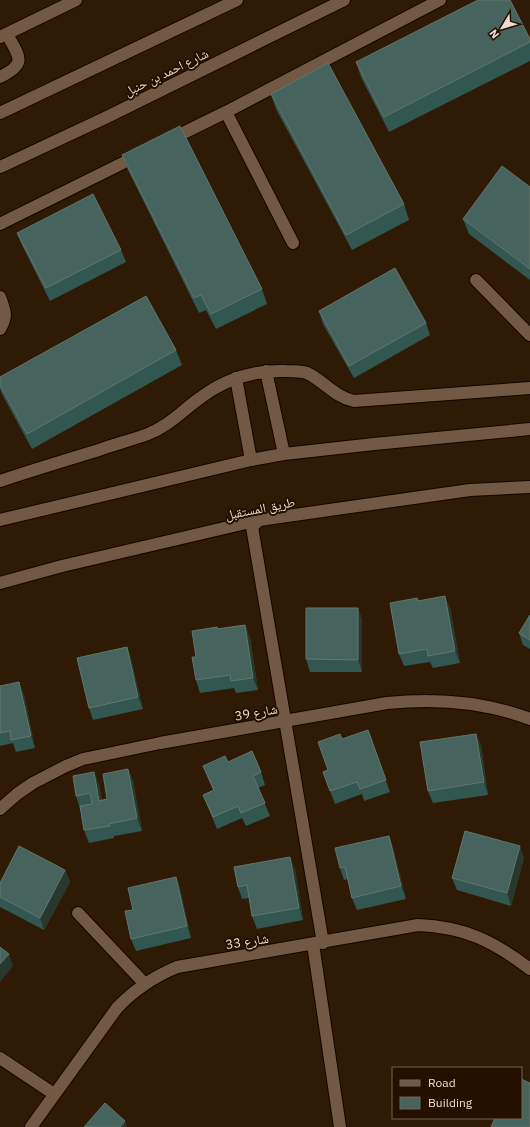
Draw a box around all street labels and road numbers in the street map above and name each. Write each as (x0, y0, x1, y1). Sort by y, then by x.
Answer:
street label: شارع احمد بن حنبل (121, 45, 212, 101)
street label: طريق المستقبل (224, 493, 296, 524)
street label: شارع 39 (233, 700, 279, 726)
street label: شارع 33 (224, 930, 270, 954)

